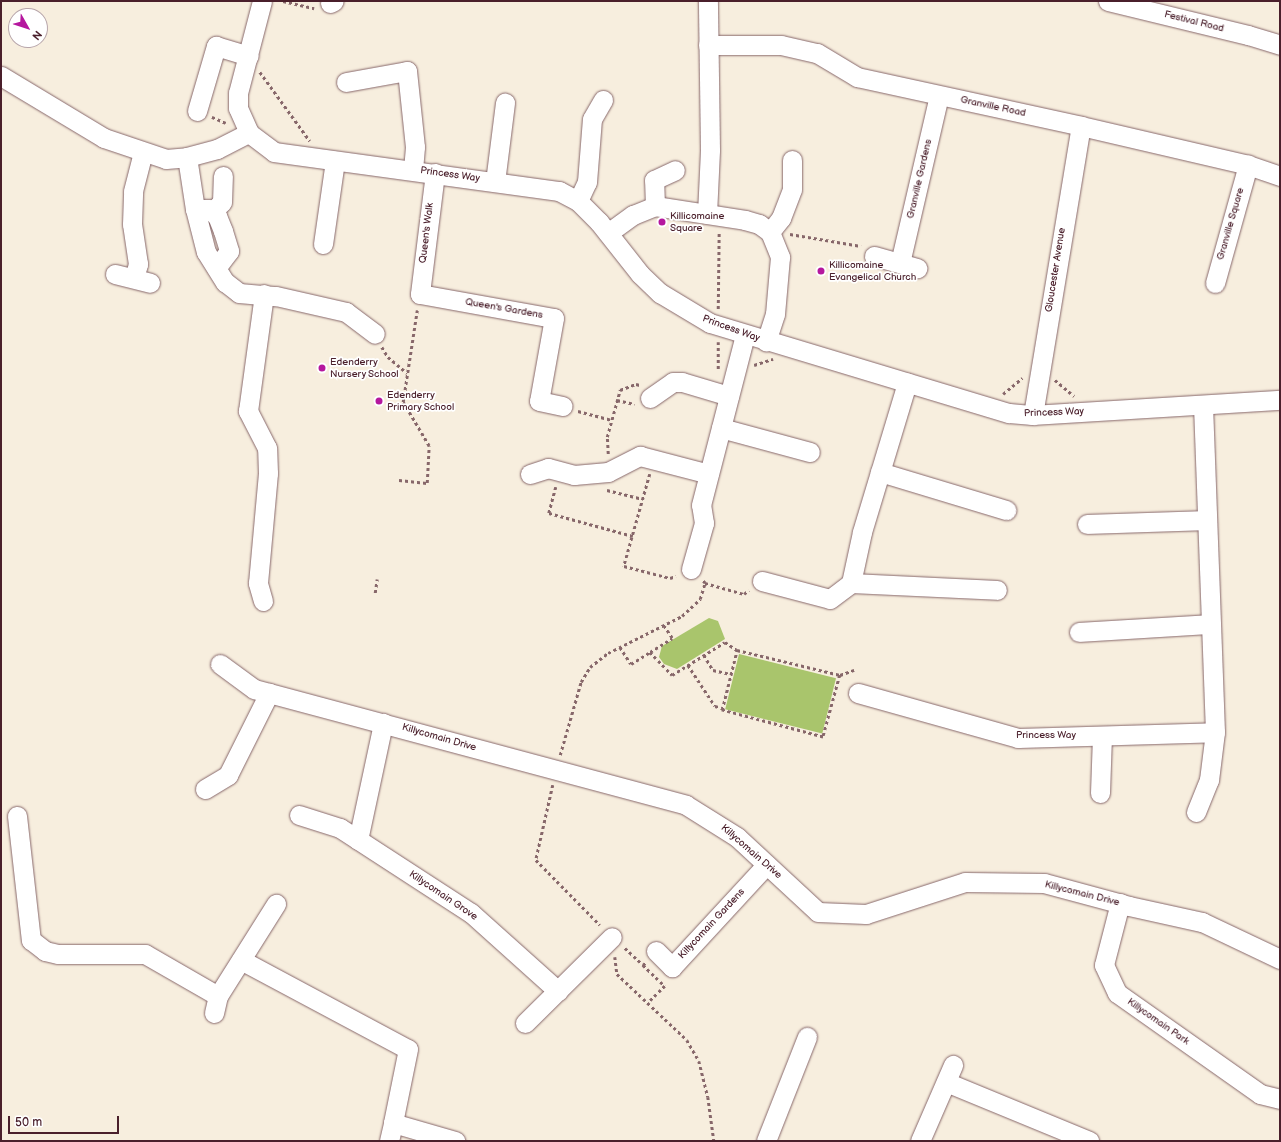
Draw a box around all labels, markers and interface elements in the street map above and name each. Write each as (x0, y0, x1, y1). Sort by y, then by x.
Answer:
north arrow (8, 8, 48, 48)
street label: Festival Road (1163, 9, 1225, 35)
text: N (29, 28, 45, 43)
street label: Granville Road (959, 94, 1027, 120)
street label: Granville Gardens (905, 138, 935, 220)
street label: Princess Way (419, 165, 481, 185)
street label: Granville Square (1215, 186, 1247, 262)
street label: Queen's Walk (417, 202, 437, 264)
place label: Killicomaine Square (670, 210, 724, 234)
marker: Killicomaine Square (657, 217, 667, 227)
street label: Gloucester Avenue (1043, 227, 1069, 313)
place label: Killicomaine Evangelical Church (829, 259, 916, 282)
marker: Killicomaine Evangelical Church (816, 266, 826, 276)
street label: Queen's Gardens (464, 296, 544, 322)
street label: Princess Way (701, 313, 761, 345)
place label: Edenderry Nursery School (330, 356, 399, 380)
marker: Edenderry Nursery School (317, 363, 327, 373)
place label: Edenderry Primary School (387, 389, 455, 412)
marker: Edenderry Primary School (374, 396, 384, 406)
street label: Princess Way (1024, 406, 1084, 420)
street label: Killycomain Drive (401, 722, 477, 754)
street label: Princess Way (1016, 730, 1076, 742)
street label: Killycomain Drive (718, 822, 784, 882)
street label: Killycomain Grove (406, 869, 480, 923)
street label: Killycomain Drive (1043, 879, 1121, 909)
street label: Killycomain Gardens (676, 886, 748, 962)
street label: Killycomain Park (1125, 996, 1191, 1048)
scale bar (10, 1108, 121, 1134)
text: 50 m (15, 1115, 42, 1130)

